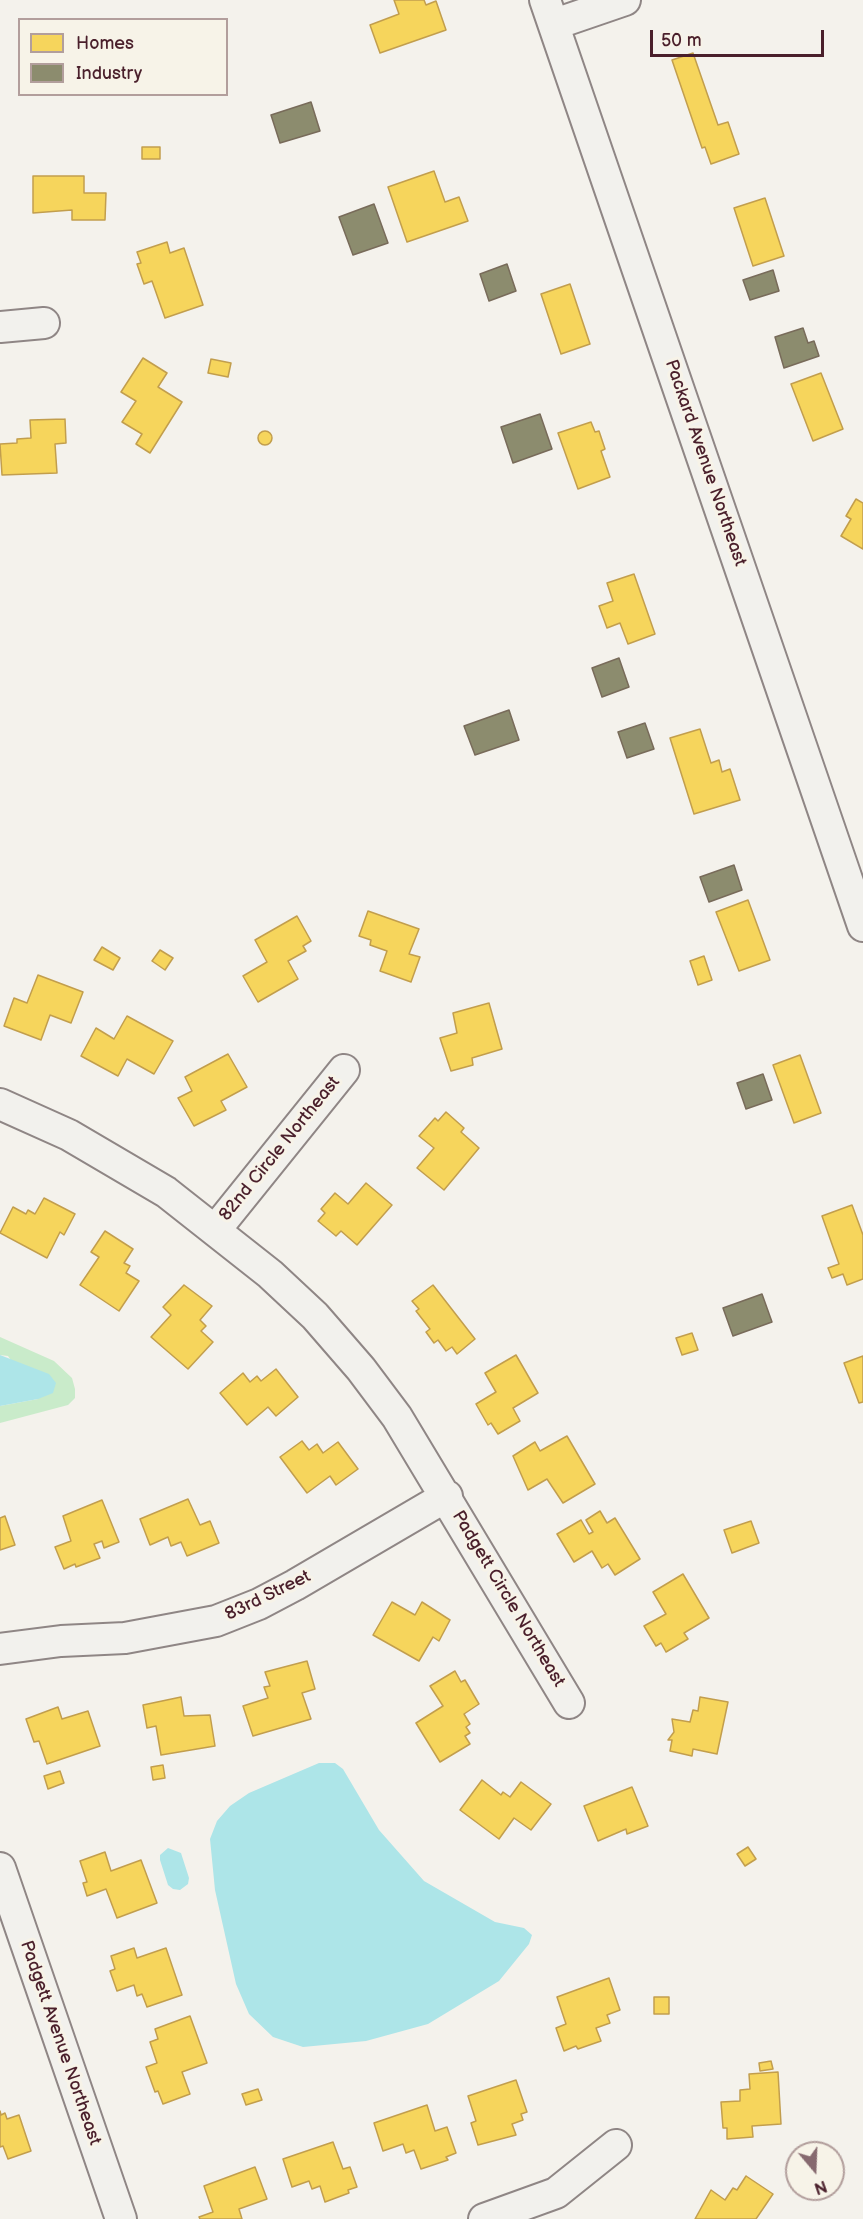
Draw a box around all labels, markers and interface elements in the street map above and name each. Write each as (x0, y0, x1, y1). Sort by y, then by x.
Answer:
legend (18, 18, 228, 96)
scale bar (653, 18, 827, 56)
text: 50 m (661, 30, 702, 51)
text: Homes (76, 33, 134, 54)
text: Industry (76, 63, 142, 84)
street label: Packard Avenue Northeast (659, 357, 751, 569)
street label: 82nd Circle Northeast (215, 1072, 345, 1226)
street label: Padgett Circle Northeast (447, 1507, 569, 1691)
street label: 83rd Street (222, 1566, 314, 1626)
street label: Padgett Avenue Northeast (15, 1938, 105, 2148)
north arrow (785, 2141, 845, 2201)
text: N (812, 2176, 829, 2198)

